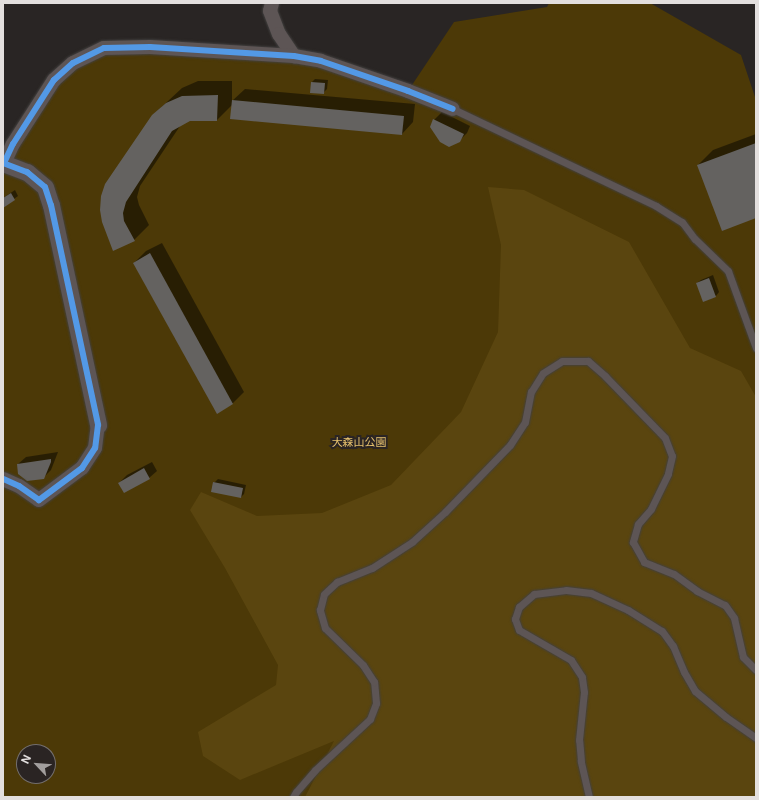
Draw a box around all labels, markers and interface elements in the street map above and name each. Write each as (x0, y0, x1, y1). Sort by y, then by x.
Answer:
park label: 大森山公園 (332, 435, 386, 449)
north arrow (16, 744, 56, 784)
text: N (18, 752, 34, 766)

